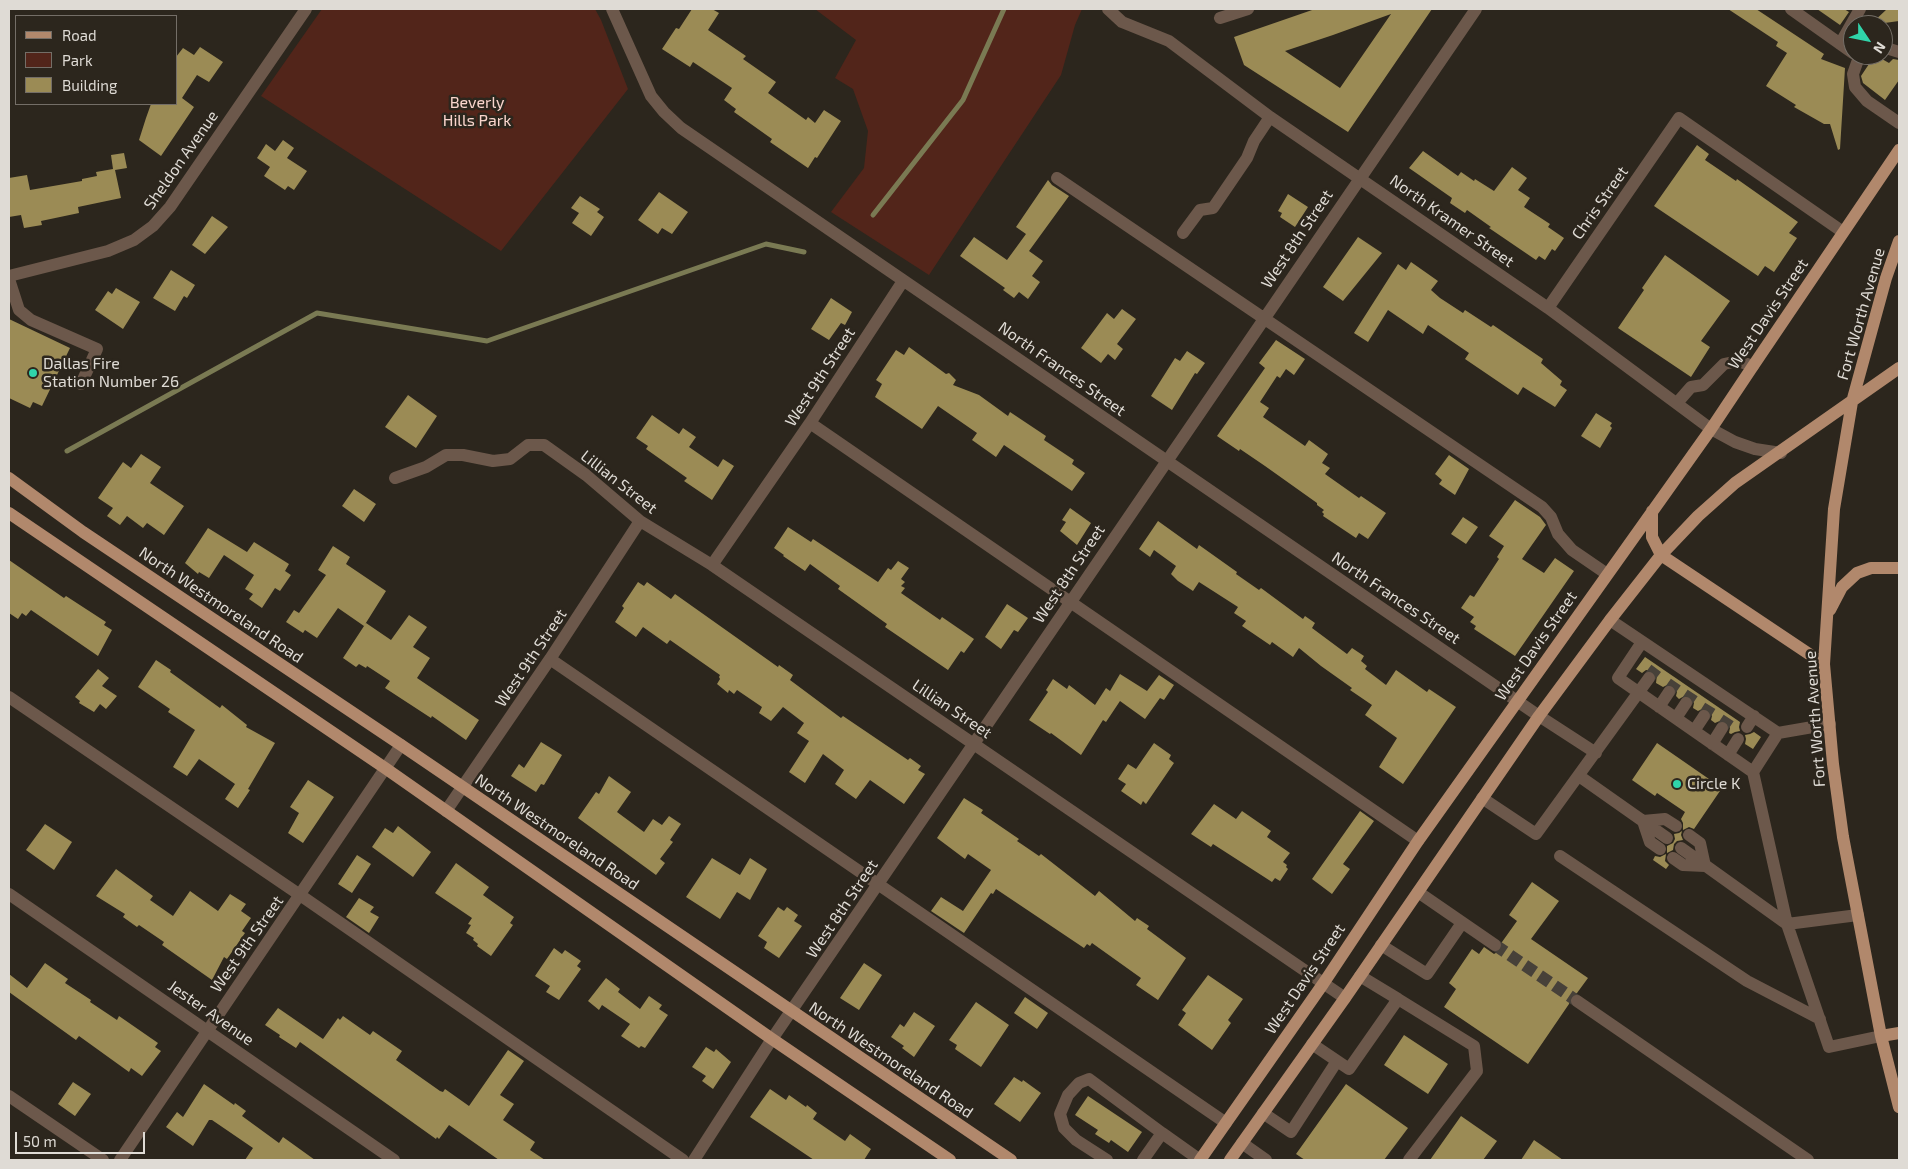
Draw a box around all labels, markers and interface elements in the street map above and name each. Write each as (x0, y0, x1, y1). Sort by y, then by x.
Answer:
legend (15, 15, 178, 105)
north arrow (1843, 15, 1893, 65)
text: Road (62, 26, 97, 44)
text: N (1870, 39, 1890, 57)
text: Park (62, 51, 93, 69)
text: Building (62, 76, 117, 94)
park label: Beverly Hills Park (443, 93, 511, 131)
street label: Sheldon Avenue (140, 107, 222, 213)
street label: Chris Street (1568, 163, 1632, 243)
street label: North Kramer Street (1386, 171, 1518, 271)
street label: West 8th Street (1257, 186, 1337, 292)
street label: Fort Worth Avenue (1833, 246, 1889, 382)
street label: West Davis Street (1724, 255, 1812, 373)
street label: North Frances Street (995, 318, 1129, 420)
street label: West 9th Street (781, 324, 859, 430)
place label: Dallas Fire Station Number 26 (43, 354, 179, 392)
marker: Dallas Fire Station Number 26 (27, 367, 39, 379)
street label: Lillian Street (577, 446, 661, 518)
street label: West 8th Street (1029, 521, 1109, 627)
street label: North Westmoreland Road (135, 543, 307, 667)
street label: North Frances Street (1328, 548, 1464, 648)
street label: West Davis Street (1491, 588, 1581, 704)
street label: West 9th Street (491, 605, 571, 711)
street label: Fort Worth Avenue (1801, 650, 1829, 788)
street label: Lillian Street (909, 675, 995, 743)
street label: North Westmoreland Road (471, 770, 643, 894)
place label: Circle K (1687, 774, 1740, 794)
marker: Circle K (1671, 778, 1683, 790)
street label: West 8th Street (802, 856, 882, 962)
street label: West 9th Street (206, 892, 288, 996)
street label: West Davis Street (1261, 920, 1349, 1038)
street label: Jester Avenue (164, 976, 258, 1050)
street label: North Westmoreland Road (805, 998, 977, 1122)
scale bar (18, 1122, 148, 1154)
text: 50 m (23, 1132, 57, 1150)

